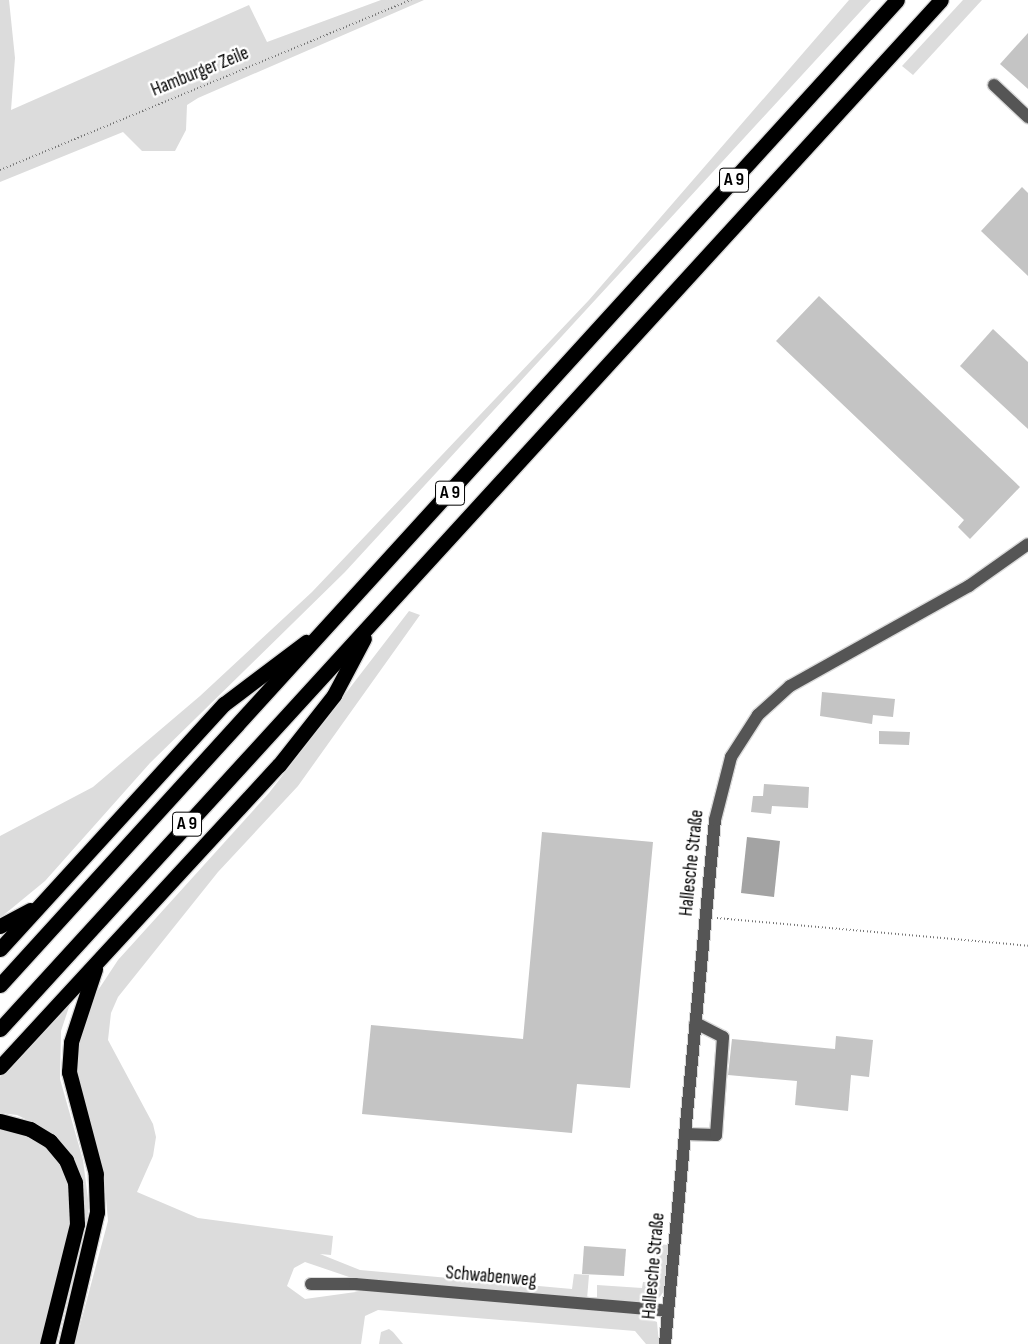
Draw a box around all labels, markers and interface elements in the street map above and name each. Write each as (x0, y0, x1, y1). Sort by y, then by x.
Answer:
street label: Hamburger Zeile (148, 42, 252, 102)
road number: A 9 (719, 164, 749, 196)
road number: A 9 (435, 478, 465, 508)
road number: A 9 (172, 809, 202, 840)
street label: Hallesche Straße (675, 809, 709, 917)
street label: Hallesche Straße (638, 1212, 670, 1320)
street label: Schwabenweg (445, 1262, 537, 1292)

